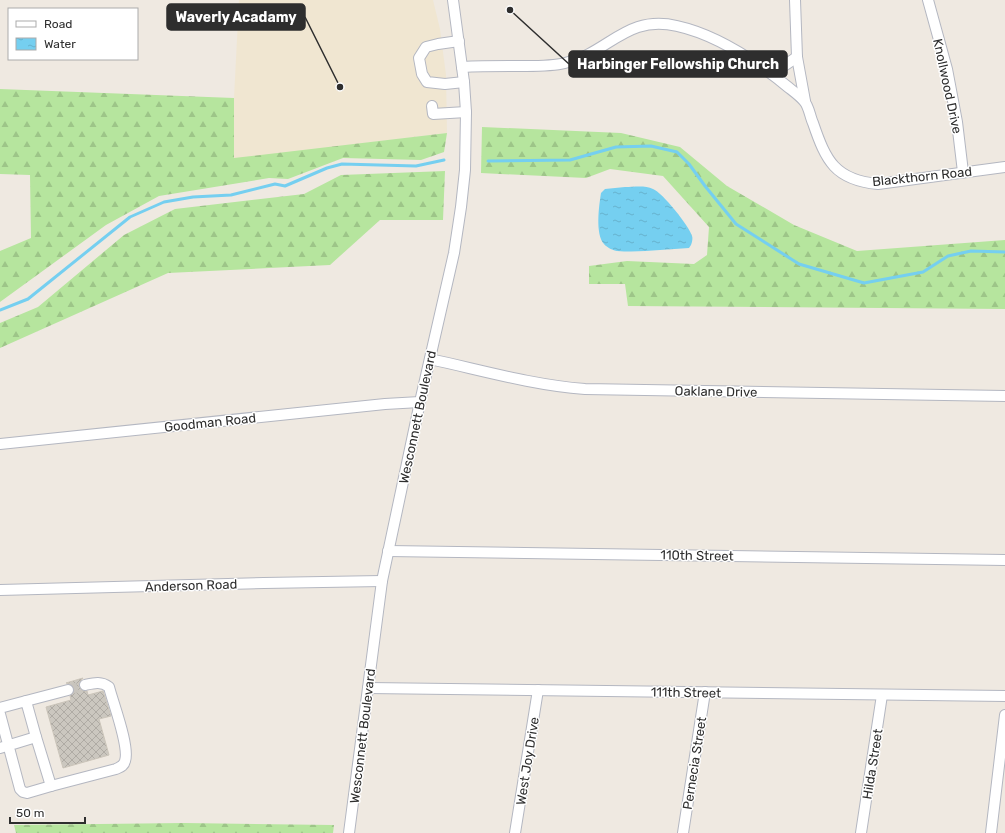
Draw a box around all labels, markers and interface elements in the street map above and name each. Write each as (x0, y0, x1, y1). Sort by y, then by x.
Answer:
callout: Waverly Acadamy (167, 4, 305, 30)
legend (8, 8, 138, 60)
text: Waverly Acadamy (175, 9, 297, 26)
text: Road (44, 17, 72, 31)
text: Water (44, 37, 76, 51)
street label: Knollwood Drive (930, 37, 965, 135)
callout: Harbinger Fellowship Church (569, 51, 787, 77)
text: Harbinger Fellowship Church (577, 56, 779, 73)
street label: Blackthorn Road (871, 164, 973, 189)
street label: Wesconnett Boulevard (396, 349, 439, 485)
street label: Oaklane Drive (675, 383, 757, 400)
street label: Goodman Road (163, 410, 257, 435)
street label: 110th Street (660, 547, 734, 564)
street label: Anderson Road (145, 576, 238, 595)
street label: Wesconnett Boulevard (347, 668, 378, 804)
street label: 111th Street (651, 684, 721, 701)
street label: West Joy Drive (513, 716, 542, 806)
street label: Pernecia Street (680, 716, 709, 811)
street label: Hilda Street (860, 728, 885, 800)
scale bar (10, 799, 85, 825)
text: 50 m (16, 806, 44, 820)

